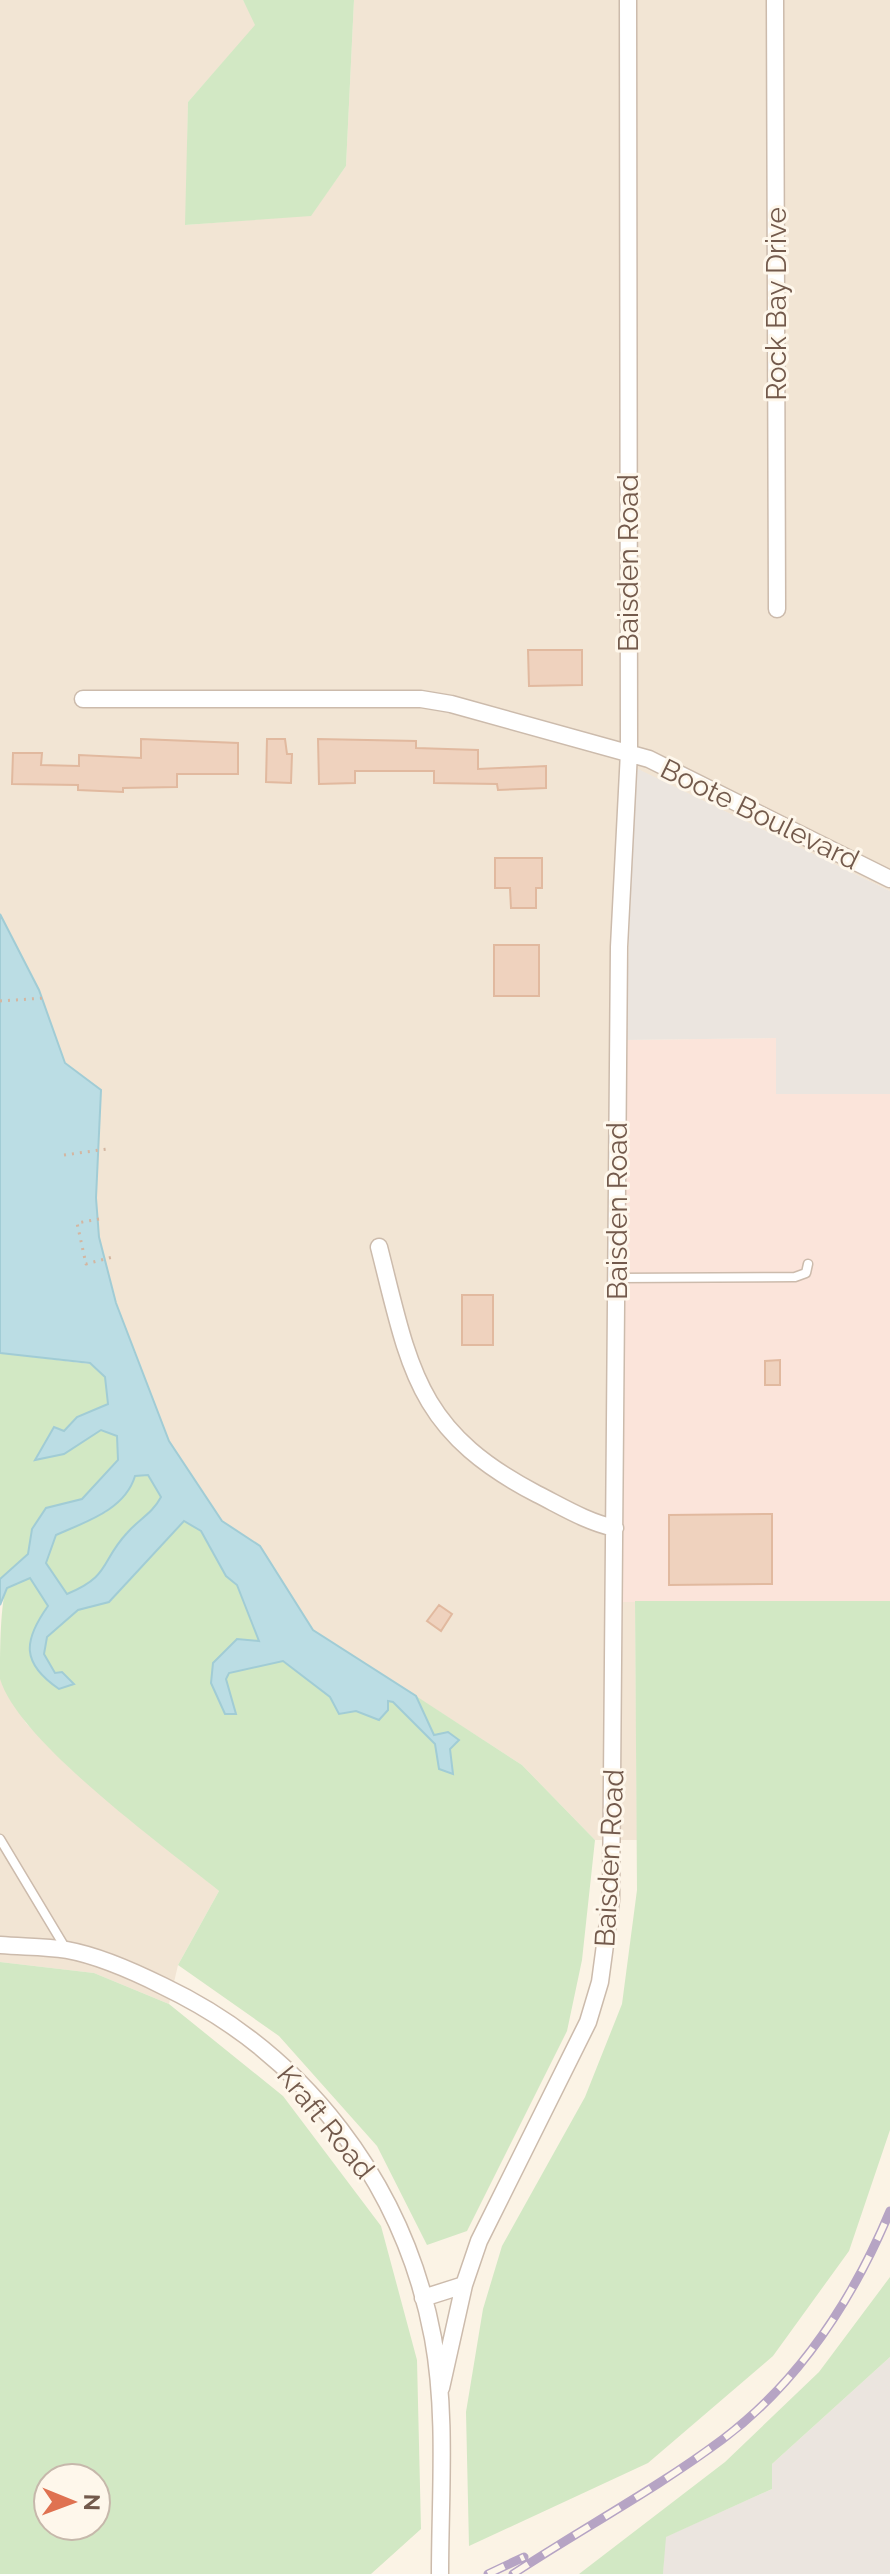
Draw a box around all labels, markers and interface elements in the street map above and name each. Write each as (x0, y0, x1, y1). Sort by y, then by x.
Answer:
street label: Rock Bay Drive (760, 207, 793, 401)
street label: Baisden Road (612, 474, 645, 652)
street label: Boote Boulevard (655, 752, 864, 877)
street label: Baisden Road (601, 1122, 634, 1300)
street label: Baisden Road (588, 1768, 631, 1948)
street label: Kraft Road (270, 2059, 381, 2185)
north arrow (32, 2462, 112, 2542)
text: N (79, 2494, 105, 2511)

